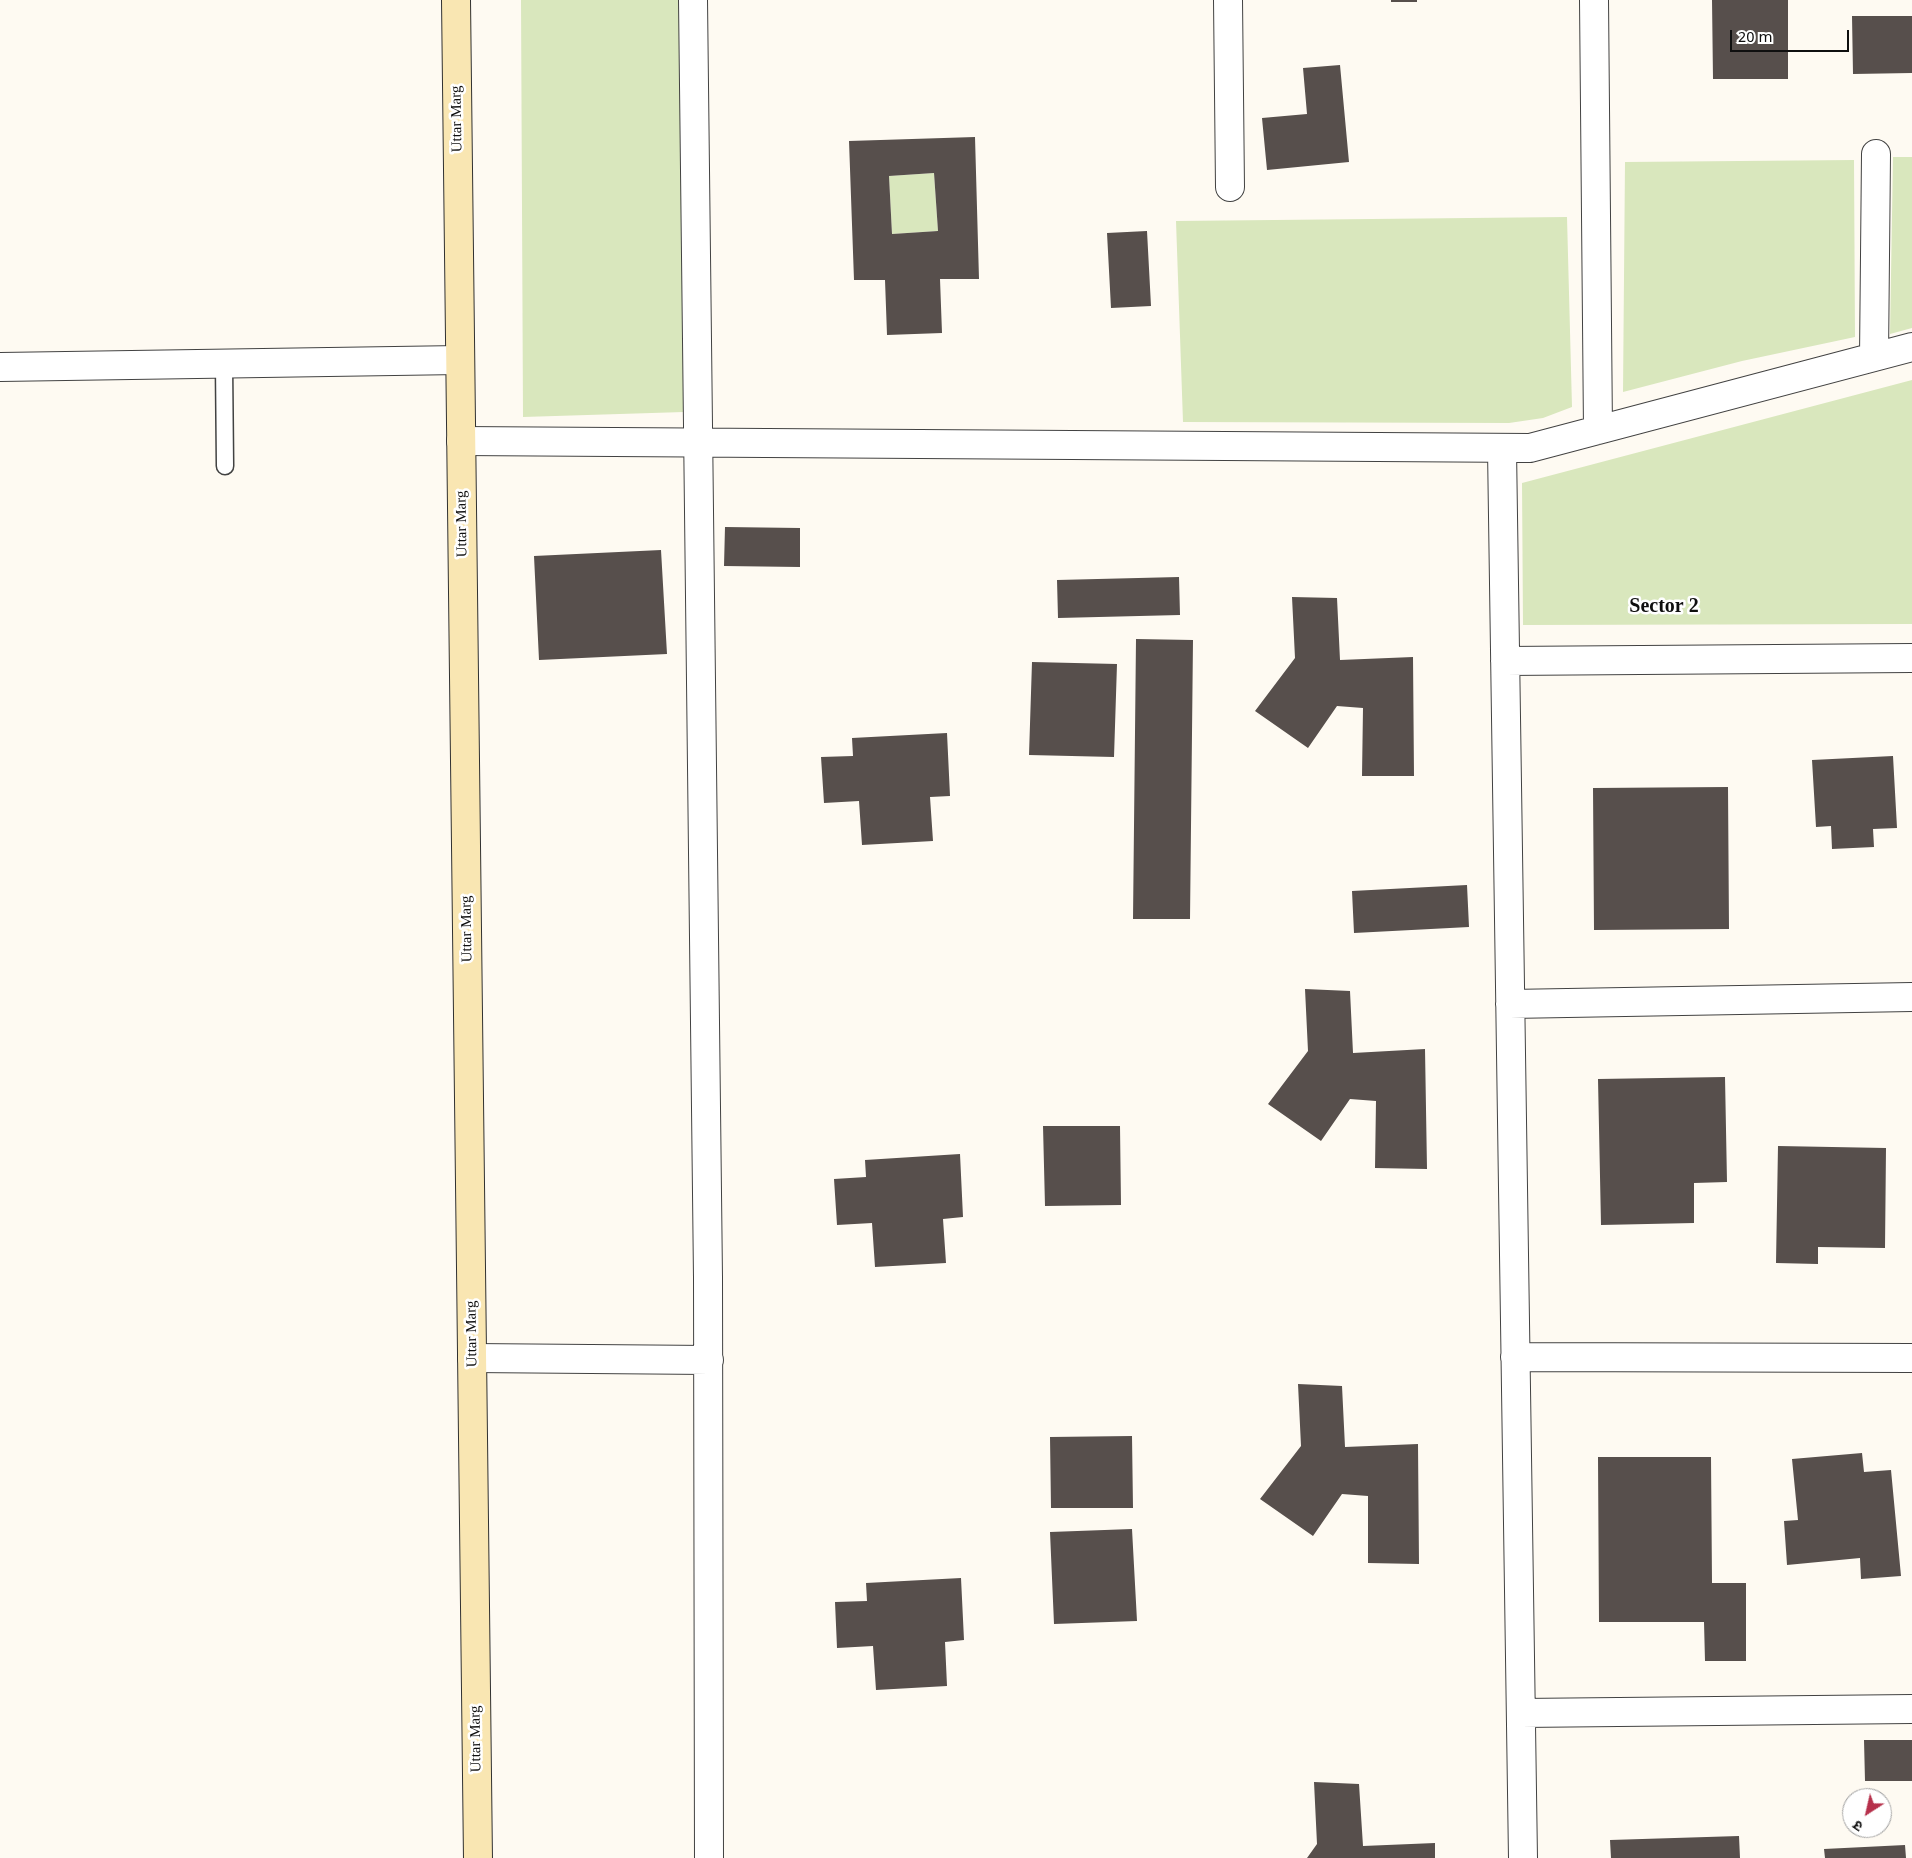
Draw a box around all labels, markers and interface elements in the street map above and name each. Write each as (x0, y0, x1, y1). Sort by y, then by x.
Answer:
scale bar (1732, 20, 1851, 52)
text: 20 m (1738, 29, 1772, 48)
street label: Uttar Marg (447, 80, 467, 158)
street label: Uttar Marg (452, 485, 472, 563)
district label: Sector 2 (1624, 595, 1704, 619)
street label: Uttar Marg (457, 890, 477, 968)
street label: Uttar Marg (462, 1295, 482, 1373)
street label: Uttar Marg (466, 1700, 486, 1778)
north arrow (1842, 1788, 1892, 1838)
text: उ (1850, 1815, 1867, 1835)

